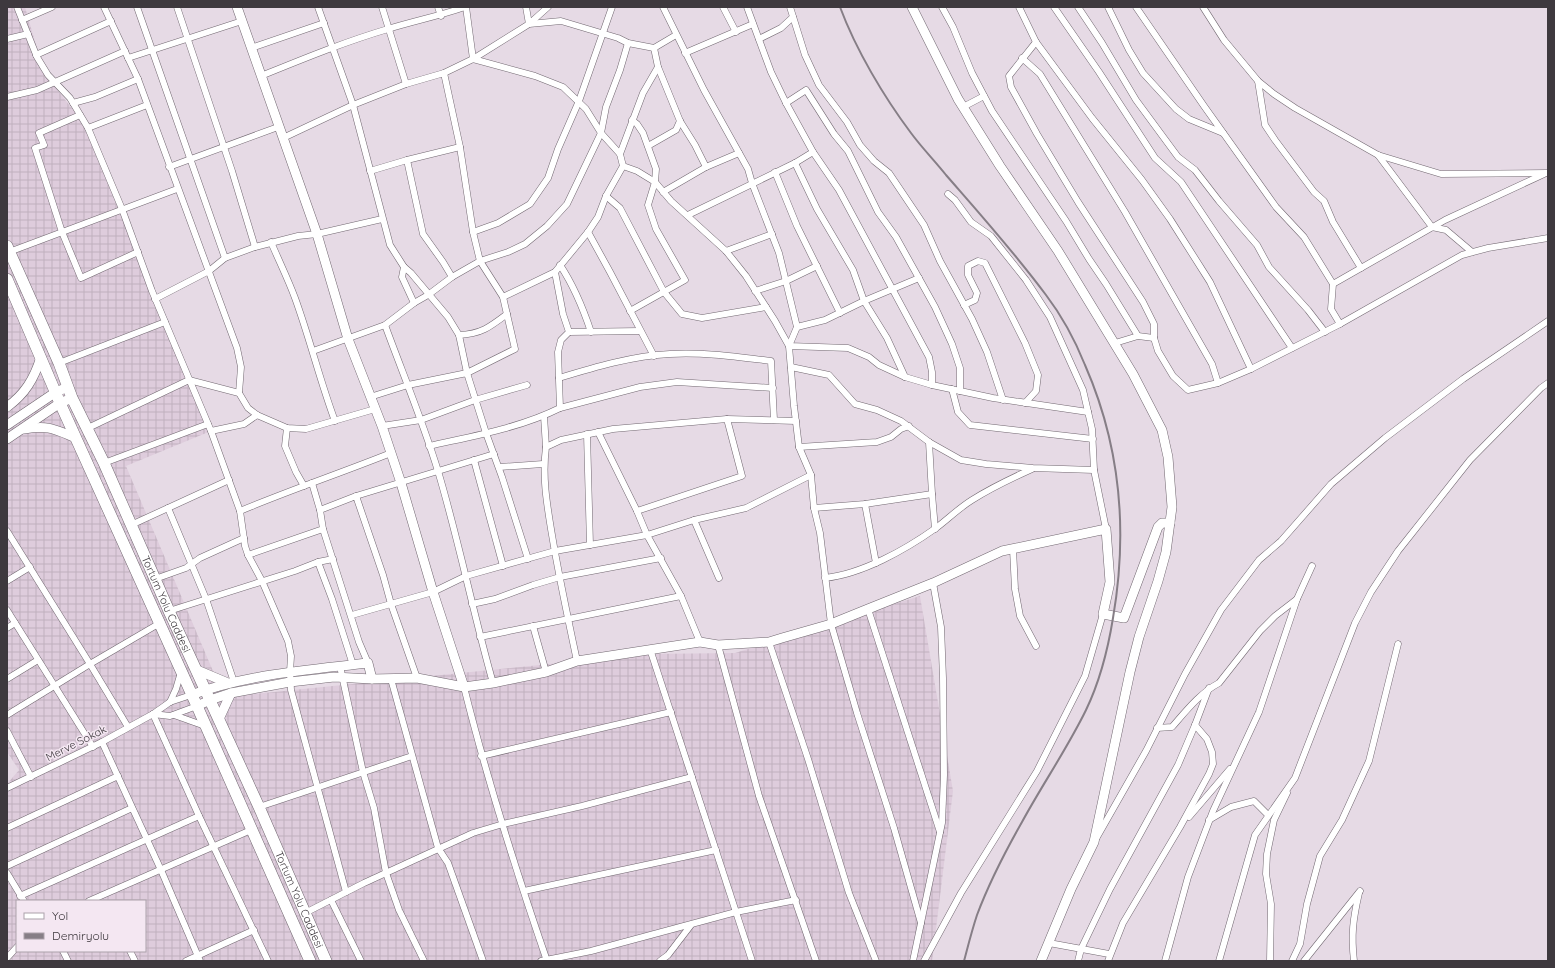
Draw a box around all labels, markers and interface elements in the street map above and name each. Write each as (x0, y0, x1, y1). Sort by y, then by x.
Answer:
street label: Tortum Yolu Caddesi (139, 554, 194, 655)
street label: Merve Sokak (43, 722, 109, 764)
street label: Tortum Yolu Caddesi (272, 849, 326, 950)
legend (16, 900, 146, 952)
text: Yol (52, 908, 68, 923)
text: Demiryolu (52, 928, 109, 943)

